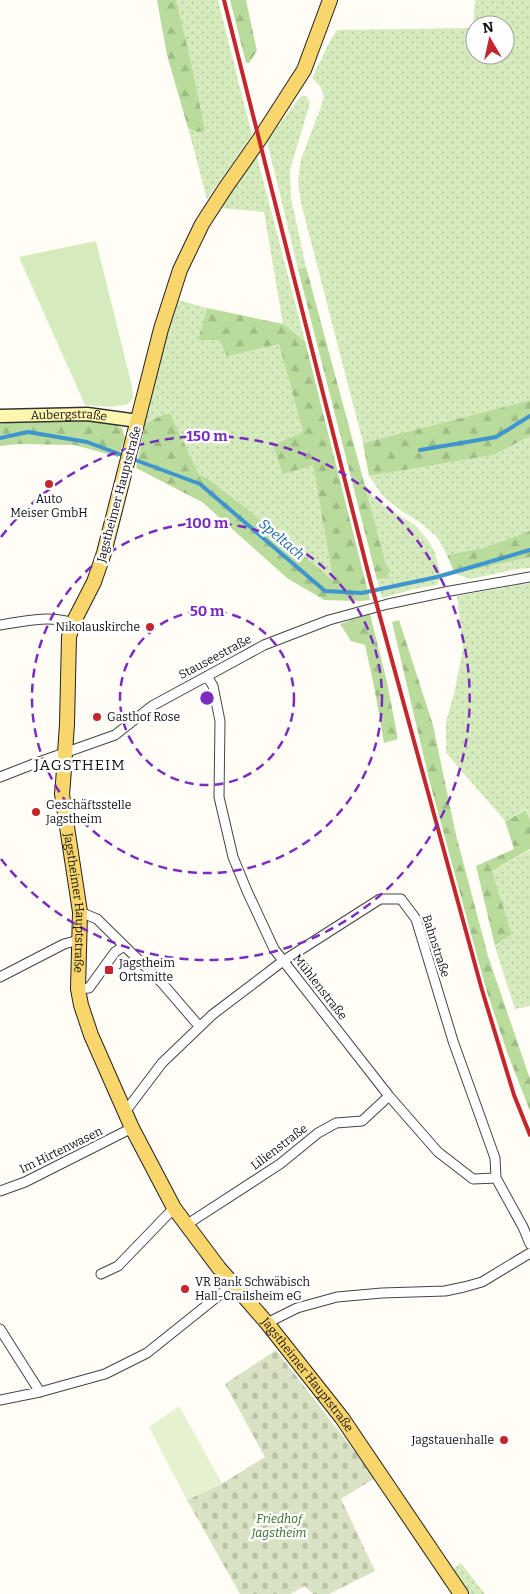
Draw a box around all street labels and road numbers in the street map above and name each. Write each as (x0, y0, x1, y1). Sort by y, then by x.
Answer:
street label: Aubergstraße (30, 407, 108, 424)
street label: Jagstheimer Hauptstraße (94, 424, 144, 565)
street label: Stauseestraße (176, 632, 254, 682)
street label: Jagstheimer Hauptstraße (61, 831, 87, 973)
street label: Bahnstraße (419, 913, 453, 979)
street label: Mühlenstraße (290, 952, 350, 1022)
street label: Lilienstraße (248, 1121, 310, 1173)
street label: Im Hirtenwasen (17, 1124, 105, 1176)
street label: Jagstheimer Hauptstraße (258, 1314, 356, 1434)

